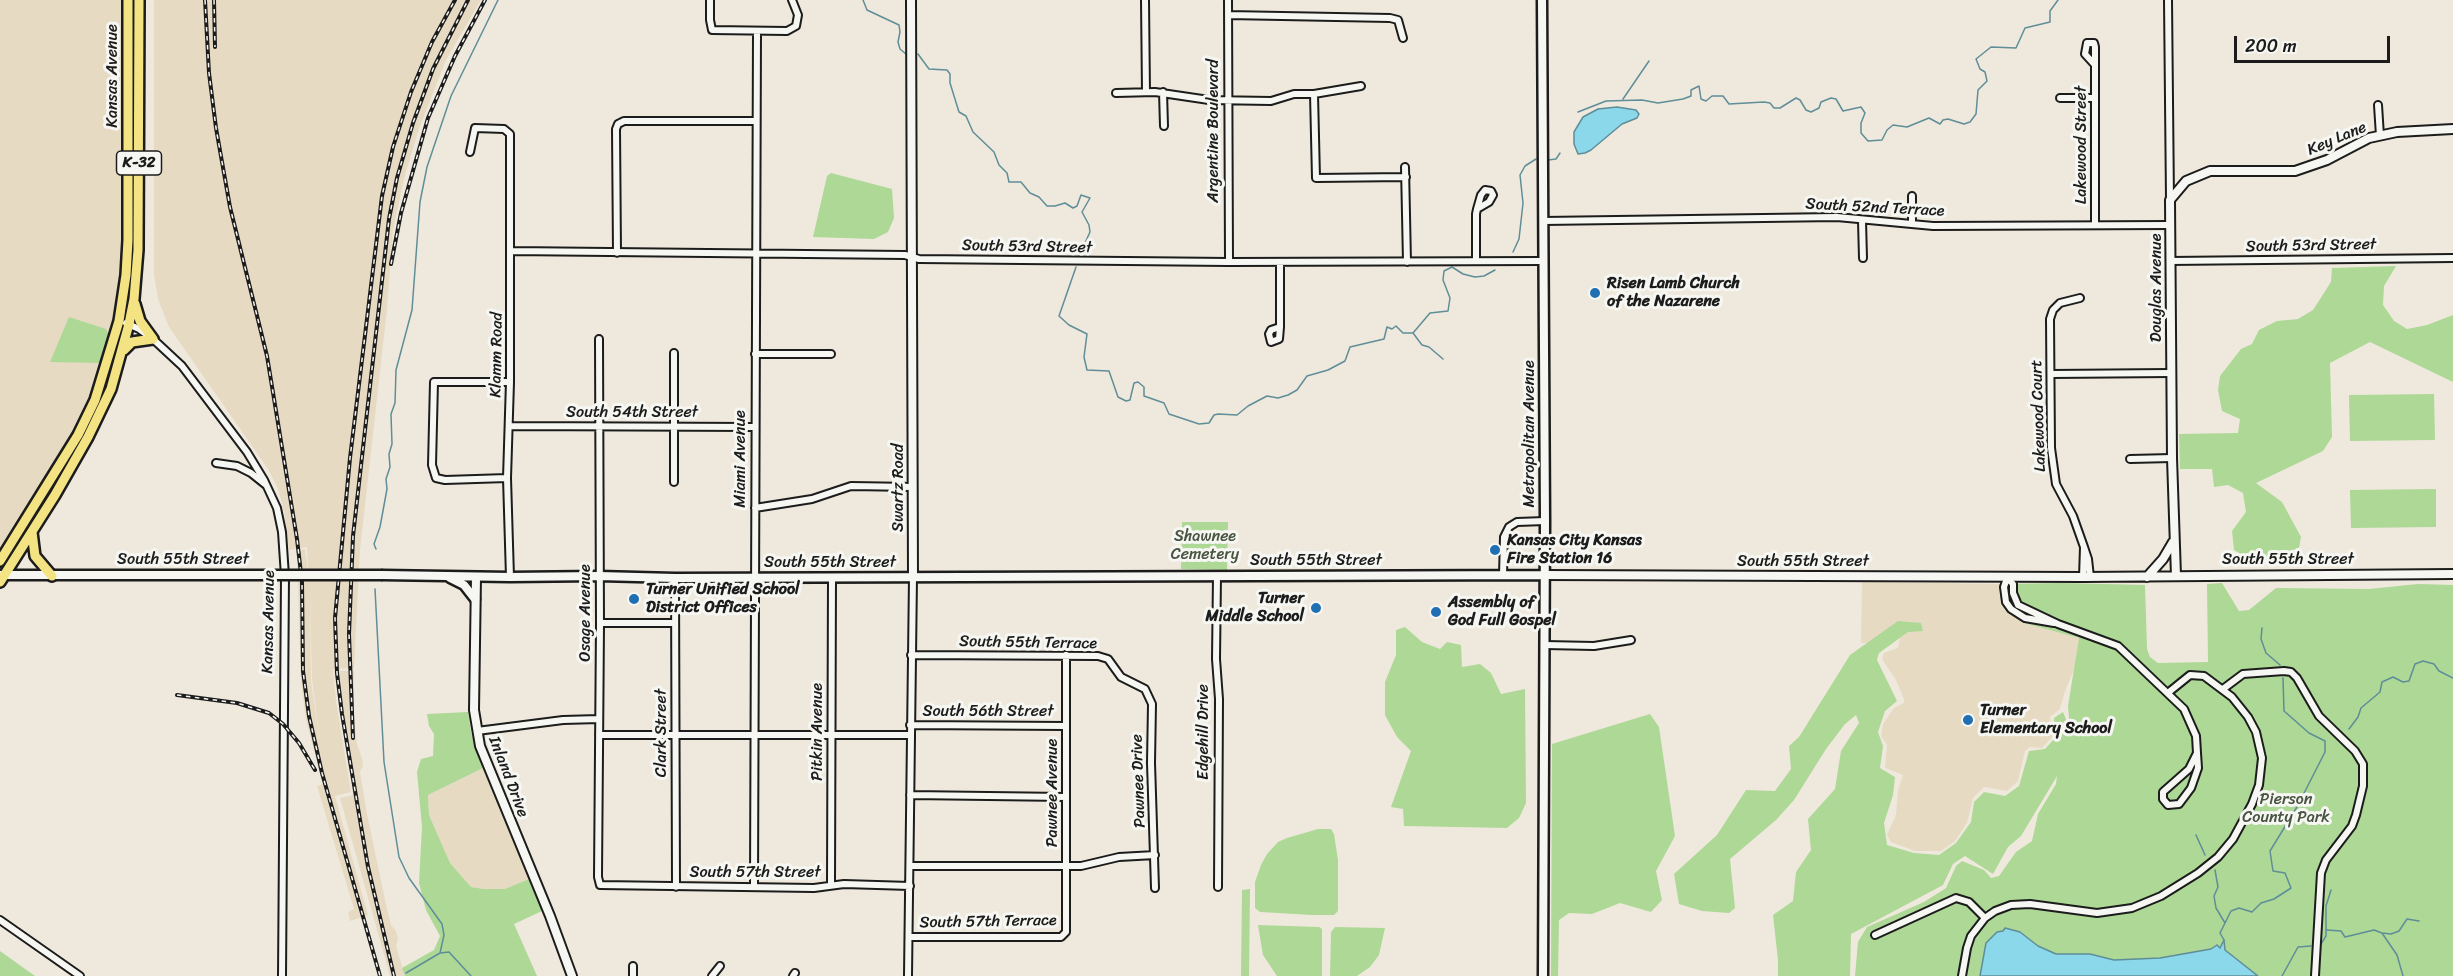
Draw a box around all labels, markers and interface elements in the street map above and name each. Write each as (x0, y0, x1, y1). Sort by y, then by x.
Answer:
street label: Kansas Avenue (103, 24, 123, 128)
scale bar (2237, 24, 2393, 62)
text: 200 m (2245, 30, 2297, 62)
street label: Argentine Boulevard (1204, 59, 1224, 203)
street label: Lakewood Street (2072, 86, 2092, 204)
street label: Key Lane (2304, 118, 2370, 160)
road number: K-32 (116, 151, 162, 175)
street label: South 52nd Terrace (1805, 195, 1945, 221)
street label: Douglas Avenue (2147, 234, 2167, 342)
street label: South 53rd Street (2246, 235, 2376, 257)
street label: South 53rd Street (962, 236, 1092, 258)
place label: Risen Lamb Church of the Nazarene (1607, 274, 1740, 312)
marker: Risen Lamb Church of the Nazarene (1588, 286, 1602, 300)
street label: Klamm Road (487, 312, 507, 398)
street label: Metropolitan Avenue (1520, 360, 1540, 508)
street label: Lakewood Court (2027, 360, 2051, 472)
street label: South 54th Street (566, 403, 698, 423)
street label: Miami Avenue (731, 410, 751, 508)
street label: Swartz Road (889, 444, 909, 532)
park label: Shawnee Cemetery (1171, 527, 1239, 565)
place label: Kansas City Kansas Fire Station 16 (1507, 531, 1642, 569)
marker: Kansas City Kansas Fire Station 16 (1488, 543, 1502, 557)
street label: South 55th Street (117, 550, 249, 570)
street label: South 55th Street (2222, 550, 2354, 570)
street label: South 55th Street (1250, 551, 1382, 571)
street label: South 55th Street (1737, 552, 1869, 572)
street label: South 55th Street (764, 553, 896, 573)
street label: Osage Avenue (576, 564, 596, 662)
street label: Kansas Avenue (258, 570, 280, 674)
place label: Turner Unified School District Offices (646, 580, 800, 618)
place label: Turner Middle School (1205, 589, 1304, 627)
marker: Turner Unified School District Offices (627, 592, 641, 606)
place label: Assembly of God Full Gospel (1448, 593, 1556, 631)
marker: Turner Middle School (1309, 601, 1323, 615)
marker: Assembly of God Full Gospel (1429, 605, 1443, 619)
street label: South 55th Terrace (959, 632, 1097, 654)
street label: Pitkin Avenue (808, 683, 828, 781)
street label: Edgehill Drive (1194, 684, 1214, 780)
street label: Clark Street (652, 689, 672, 777)
place label: Turner Elementary School (1980, 701, 2112, 739)
street label: South 56th Street (922, 702, 1054, 722)
marker: Turner Elementary School (1961, 713, 1975, 727)
street label: Inland Drive (484, 734, 532, 820)
street label: Pawnee Drive (1128, 734, 1150, 828)
street label: Pawnee Avenue (1043, 739, 1063, 847)
park label: Pierson County Park (2242, 790, 2330, 828)
street label: South 57th Street (689, 863, 821, 883)
street label: South 57th Terrace (919, 911, 1057, 933)

